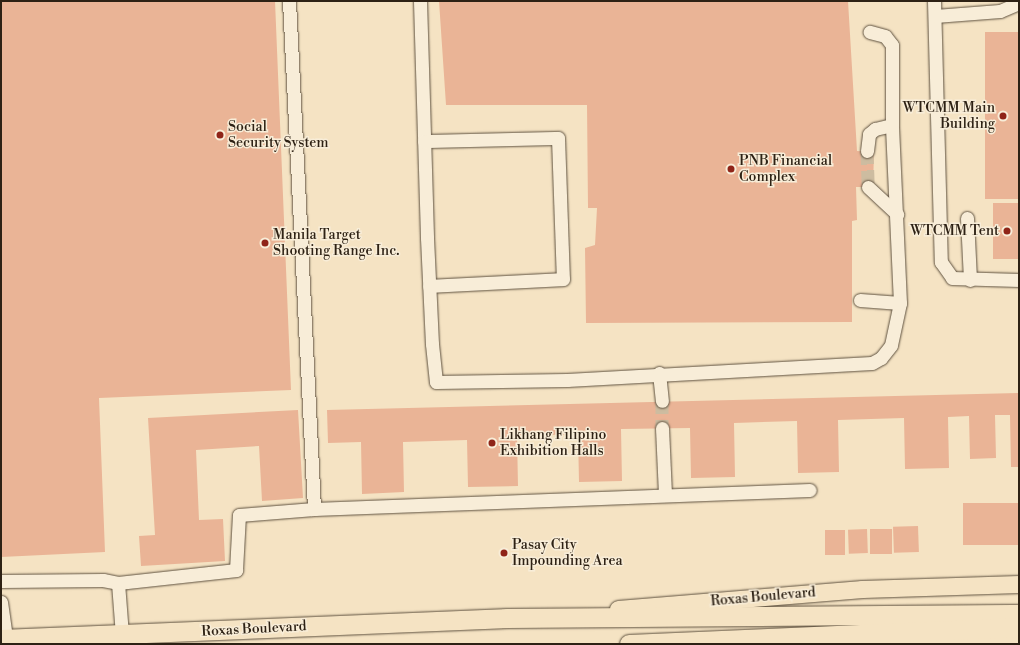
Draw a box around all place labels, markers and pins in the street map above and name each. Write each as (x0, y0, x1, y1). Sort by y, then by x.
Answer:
place label: WTCMM Main Building (903, 100, 995, 132)
marker: WTCMM Main Building (998, 111, 1008, 121)
place label: Social Security System (228, 119, 329, 152)
marker: Social Security System (215, 130, 225, 140)
place label: PNB Financial Complex (739, 153, 832, 186)
marker: PNB Financial Complex (726, 164, 736, 174)
place label: WTCMM Tent (910, 223, 999, 239)
marker: WTCMM Tent (1002, 226, 1012, 236)
place label: Manila Target Shooting Range Inc. (273, 227, 399, 260)
marker: Manila Target Shooting Range Inc. (260, 238, 270, 248)
place label: Likhang Filipino Exhibition Halls (500, 427, 606, 460)
marker: Likhang Filipino Exhibition Halls (487, 438, 497, 448)
place label: Pasay City Impounding Area (512, 537, 623, 570)
marker: Pasay City Impounding Area (499, 548, 509, 558)

